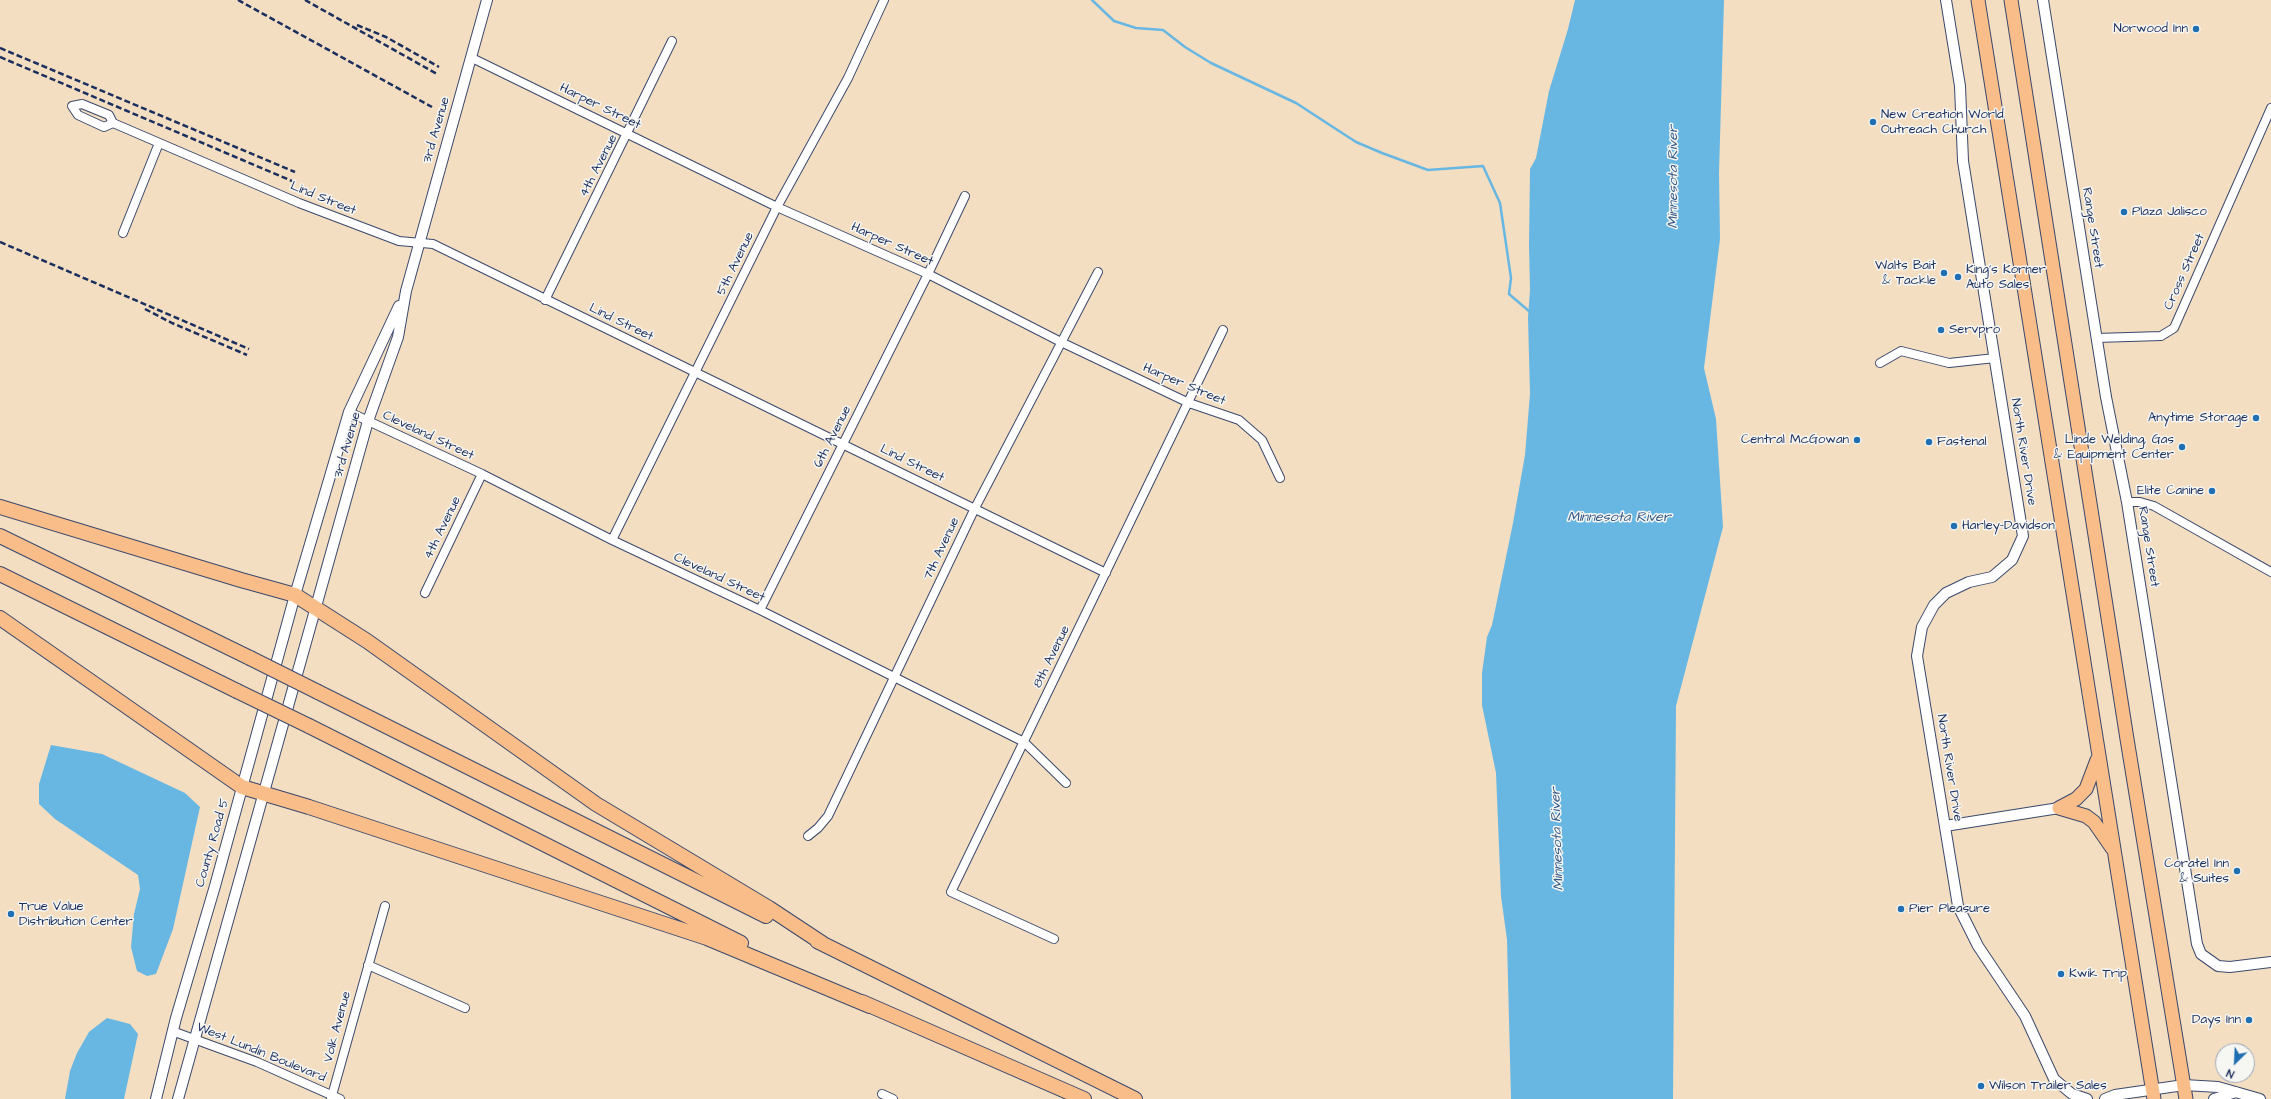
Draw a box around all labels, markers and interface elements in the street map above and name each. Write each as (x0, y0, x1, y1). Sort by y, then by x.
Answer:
place label: Norwood Inn (2113, 21, 2188, 37)
marker: Norwood Inn (2191, 24, 2201, 34)
street label: Harper Street (557, 81, 643, 133)
street label: 3rd Avenue (420, 95, 454, 165)
place label: New Creation World Outreach Church (1881, 107, 2004, 138)
marker: New Creation World Outreach Church (1868, 117, 1878, 127)
water label: Minnesota River (1666, 125, 1682, 229)
street label: 4th Avenue (577, 132, 621, 200)
street label: Lind Street (288, 179, 358, 219)
street label: Range Street (2078, 187, 2106, 269)
place label: Plaza Jalisco (2132, 204, 2207, 220)
marker: Plaza Jalisco (2119, 207, 2129, 217)
street label: Harper Street (848, 220, 936, 270)
street label: 5th Avenue (714, 230, 758, 298)
street label: Cross Street (2161, 231, 2209, 313)
place label: Walts Bait & Tackle (1875, 258, 1936, 289)
place label: King's Korner Auto Sales (1966, 262, 2046, 293)
marker: Walts Bait & Tackle (1939, 268, 1949, 278)
marker: King's Korner Auto Sales (1953, 272, 1963, 282)
street label: Lind Street (586, 301, 656, 345)
place label: Servpro (1949, 322, 2000, 338)
marker: Servpro (1936, 325, 1946, 335)
street label: Harper Street (1140, 361, 1228, 409)
street label: North River Drive (2007, 397, 2039, 507)
street label: 6th Avenue (811, 403, 855, 471)
street label: Cleveland Street (380, 408, 476, 464)
street label: 3rd Avenue (331, 410, 365, 480)
place label: Anytime Storage (2148, 410, 2248, 426)
marker: Anytime Storage (2251, 413, 2261, 423)
place label: Central McGowan (1741, 432, 1849, 448)
place label: Linde Welding, Gas & Equipment Center (2054, 432, 2174, 463)
place label: Fastenal (1937, 434, 1987, 450)
marker: Central McGowan (1852, 435, 1862, 445)
marker: Fastenal (1924, 437, 1934, 447)
street label: Lind Street (877, 442, 947, 486)
marker: Linde Welding, Gas & Equipment Center (2177, 442, 2187, 452)
place label: Elite Canine (2137, 483, 2204, 499)
marker: Elite Canine (2207, 486, 2217, 496)
street label: 4th Avenue (421, 494, 465, 562)
street label: Range Street (2134, 506, 2162, 588)
water label: Minnesota River (1567, 510, 1671, 526)
street label: 7th Avenue (921, 515, 963, 583)
place label: Harley-Davidson (1962, 518, 2055, 534)
marker: Harley-Davidson (1949, 521, 1959, 531)
street label: Cleveland Street (671, 550, 767, 606)
street label: 8th Avenue (1030, 623, 1074, 691)
street label: North River Drive (1933, 713, 1965, 823)
water label: Minnesota River (1548, 787, 1568, 891)
street label: County Road 5 (193, 797, 233, 889)
place label: Coratel Inn & Suites (2164, 856, 2229, 887)
marker: Coratel Inn & Suites (2232, 866, 2242, 876)
place label: True Value Distribution Center (19, 899, 133, 930)
place label: Pier Pleasure (1909, 901, 1990, 917)
marker: Pier Pleasure (1896, 904, 1906, 914)
marker: True Value Distribution Center (6, 909, 16, 919)
place label: Kwik Trip (2069, 966, 2127, 982)
marker: Kwik Trip (2056, 969, 2066, 979)
street label: Volk Avenue (321, 990, 355, 1064)
place label: Days Inn (2192, 1012, 2241, 1028)
marker: Days Inn (2244, 1015, 2254, 1025)
street label: West Lundin Boulevard (194, 1020, 328, 1086)
north arrow (2215, 1043, 2255, 1083)
text: N (2224, 1065, 2237, 1082)
place label: Wilson Trailer Sales (1989, 1078, 2107, 1094)
marker: Wilson Trailer Sales (1976, 1081, 1986, 1091)

